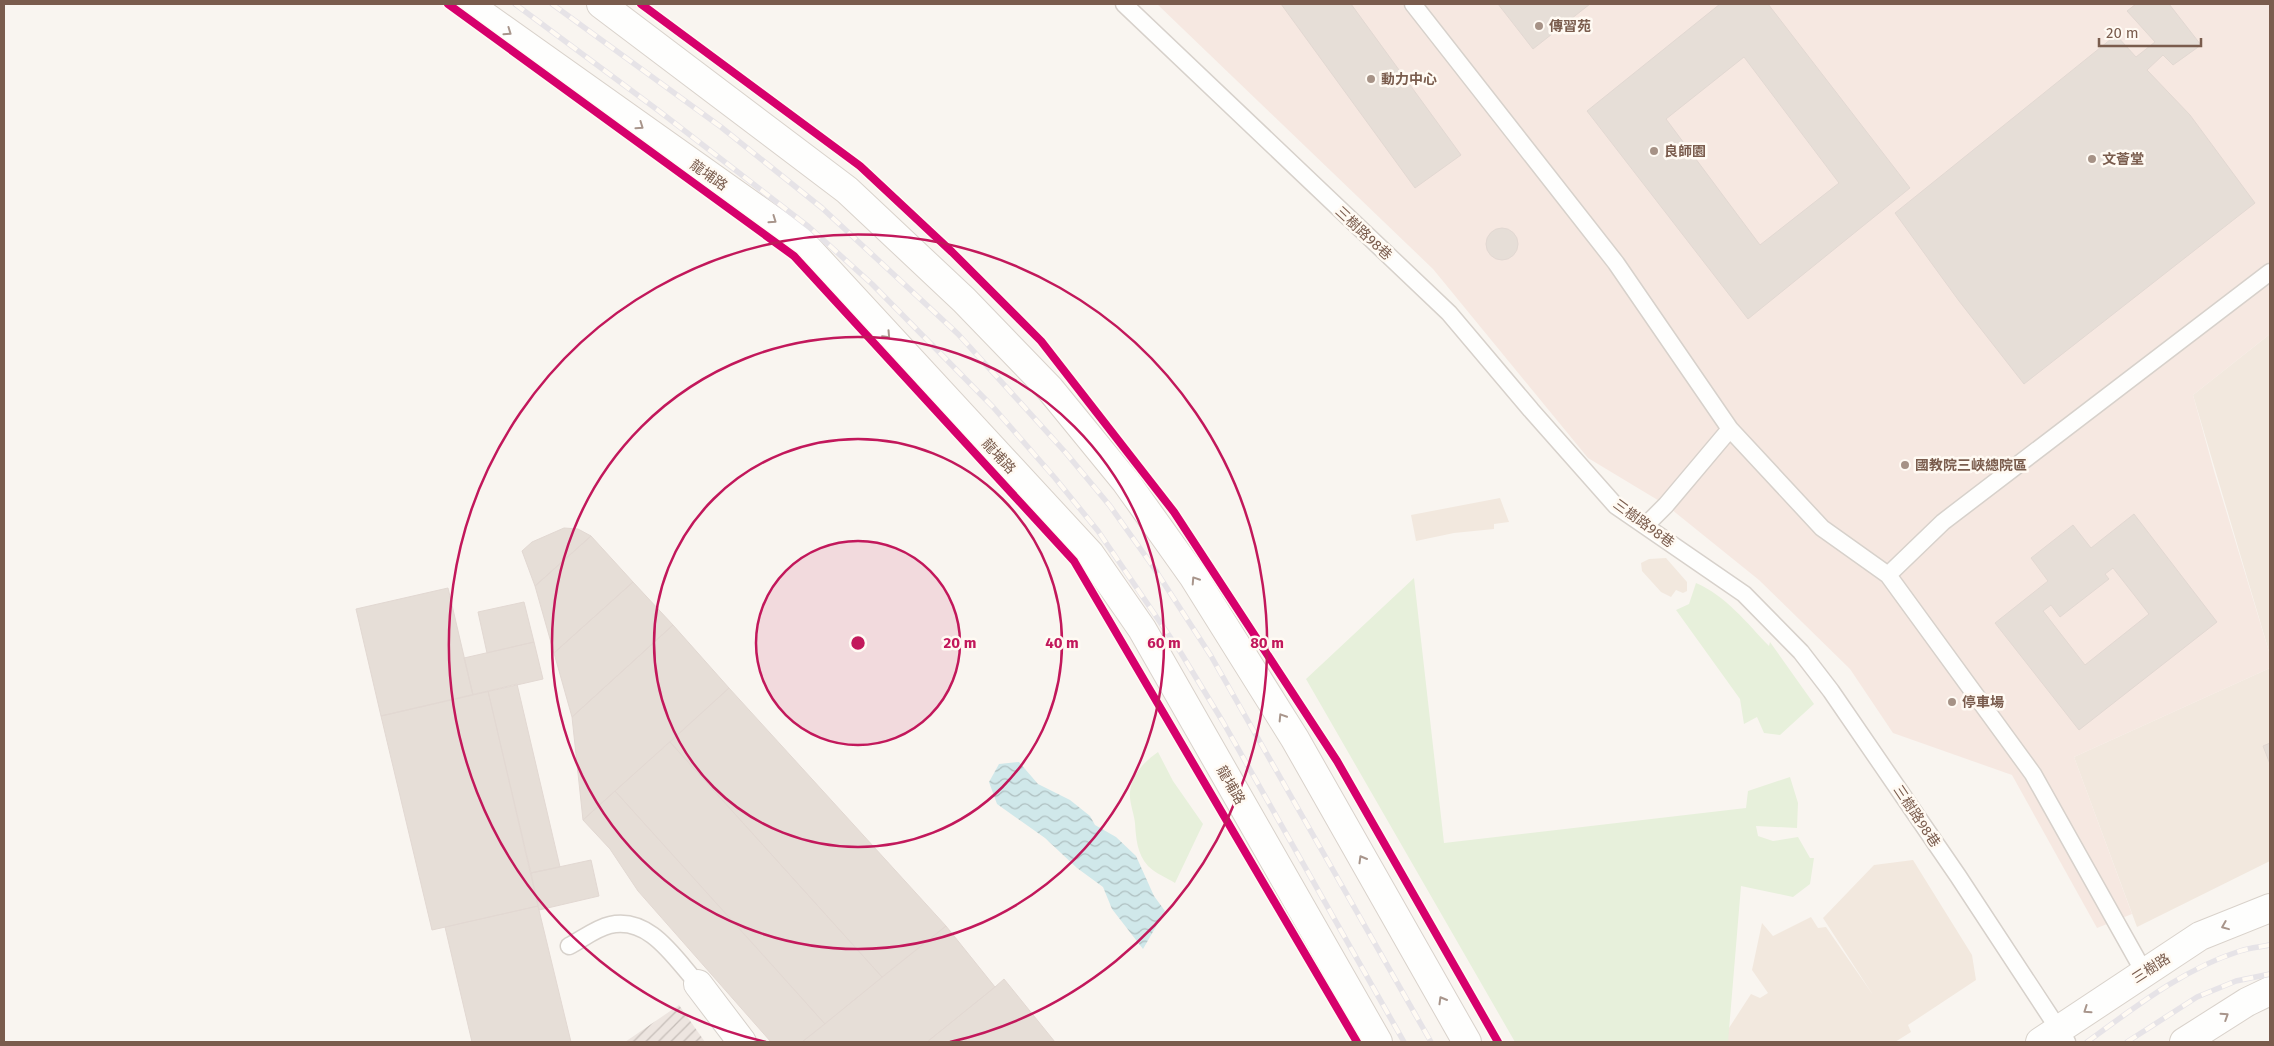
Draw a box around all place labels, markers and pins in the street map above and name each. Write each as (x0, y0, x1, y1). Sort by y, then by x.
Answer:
place label: 傳習苑 (1549, 18, 1591, 35)
marker: 傳習苑 (1533, 20, 1545, 32)
place label: 動力中心 (1381, 71, 1437, 88)
marker: 動力中心 (1365, 73, 1377, 85)
place label: 良師園 (1664, 143, 1706, 160)
marker: 良師園 (1648, 145, 1660, 157)
place label: 文薈堂 (2102, 151, 2144, 168)
marker: 文薈堂 (2086, 153, 2098, 165)
place label: 國教院三峽總院區 (1915, 457, 2027, 474)
marker: 國教院三峽總院區 (1899, 459, 1911, 471)
centre of rings (849, 634, 867, 652)
place label: 停車場 (1962, 694, 2004, 711)
marker: 停車場 (1946, 696, 1958, 708)

